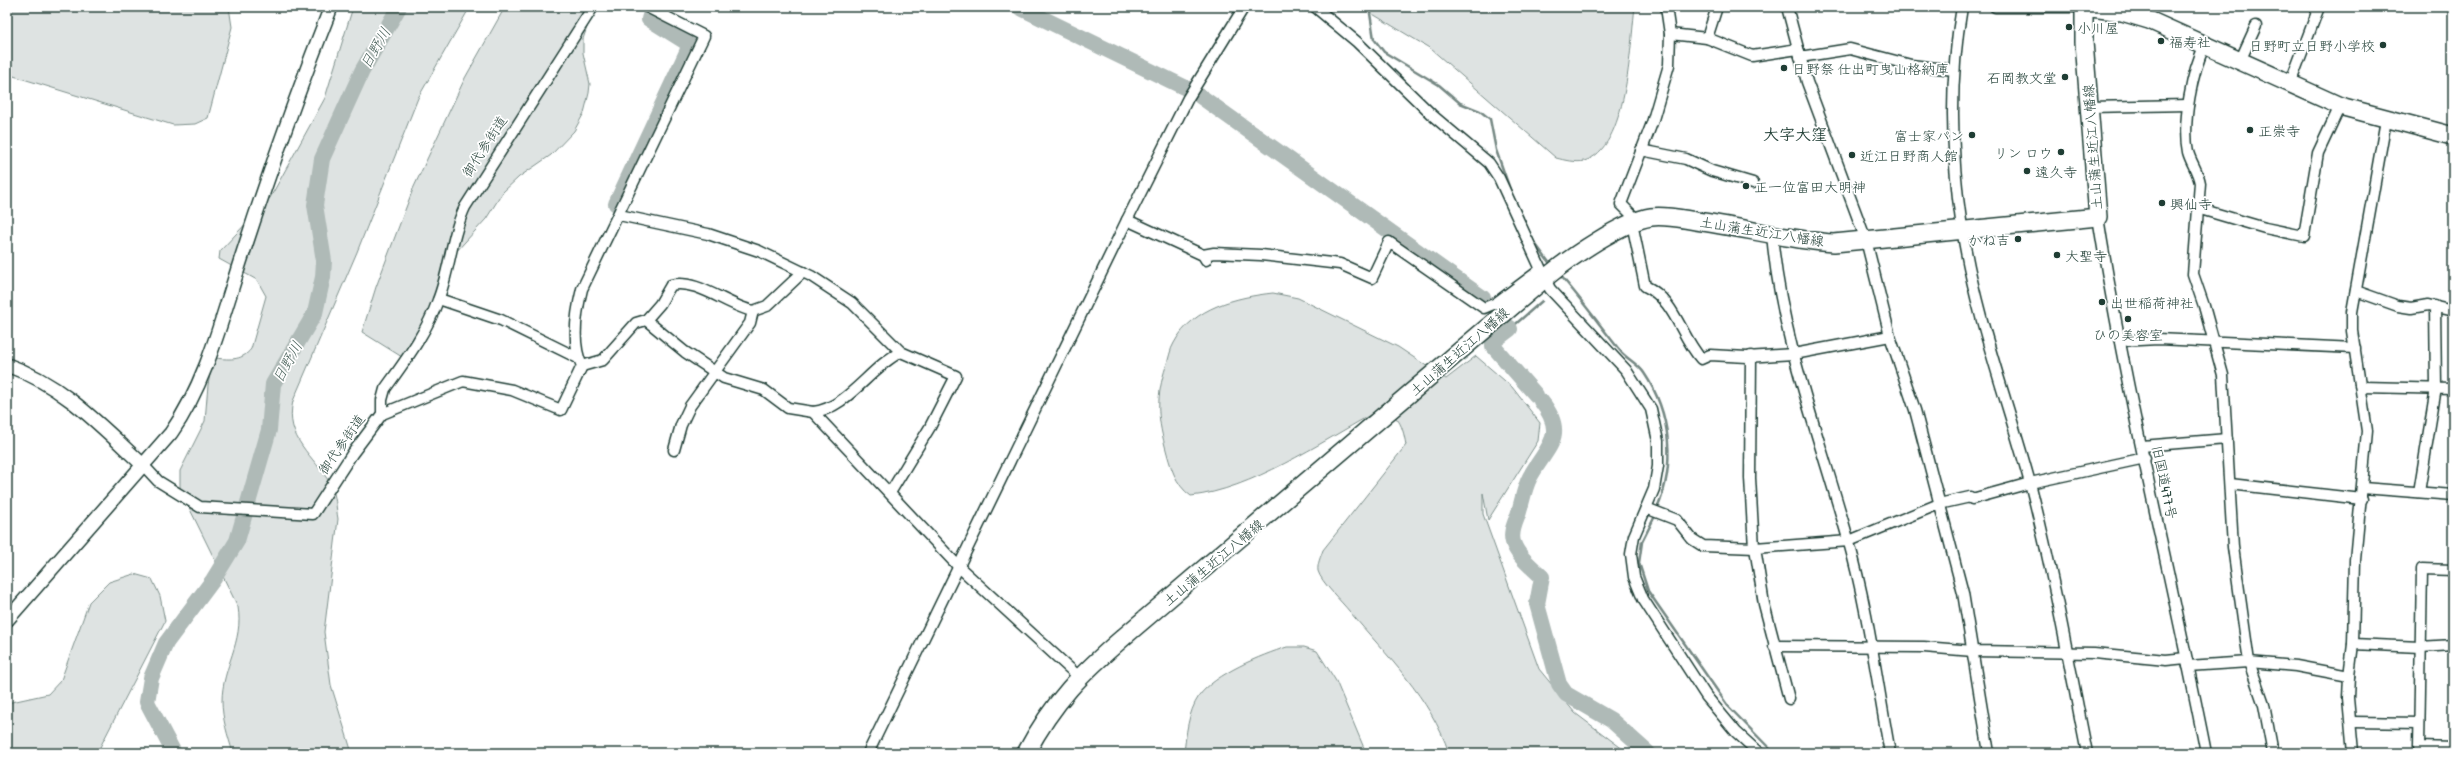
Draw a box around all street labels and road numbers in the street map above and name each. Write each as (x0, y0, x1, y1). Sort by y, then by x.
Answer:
street label: 土山蒲生近江八幡線 (2078, 83, 2106, 211)
street label: 御代参街道 (457, 111, 511, 181)
street label: 土山蒲生近江八幡線 (1698, 212, 1826, 250)
street label: 土山蒲生近江八幡線 (1405, 302, 1513, 400)
street label: 御代参街道 (313, 410, 369, 478)
street label: 旧国道477号 (2148, 443, 2182, 521)
street label: 土山蒲生近江八幡線 (1159, 514, 1267, 610)

